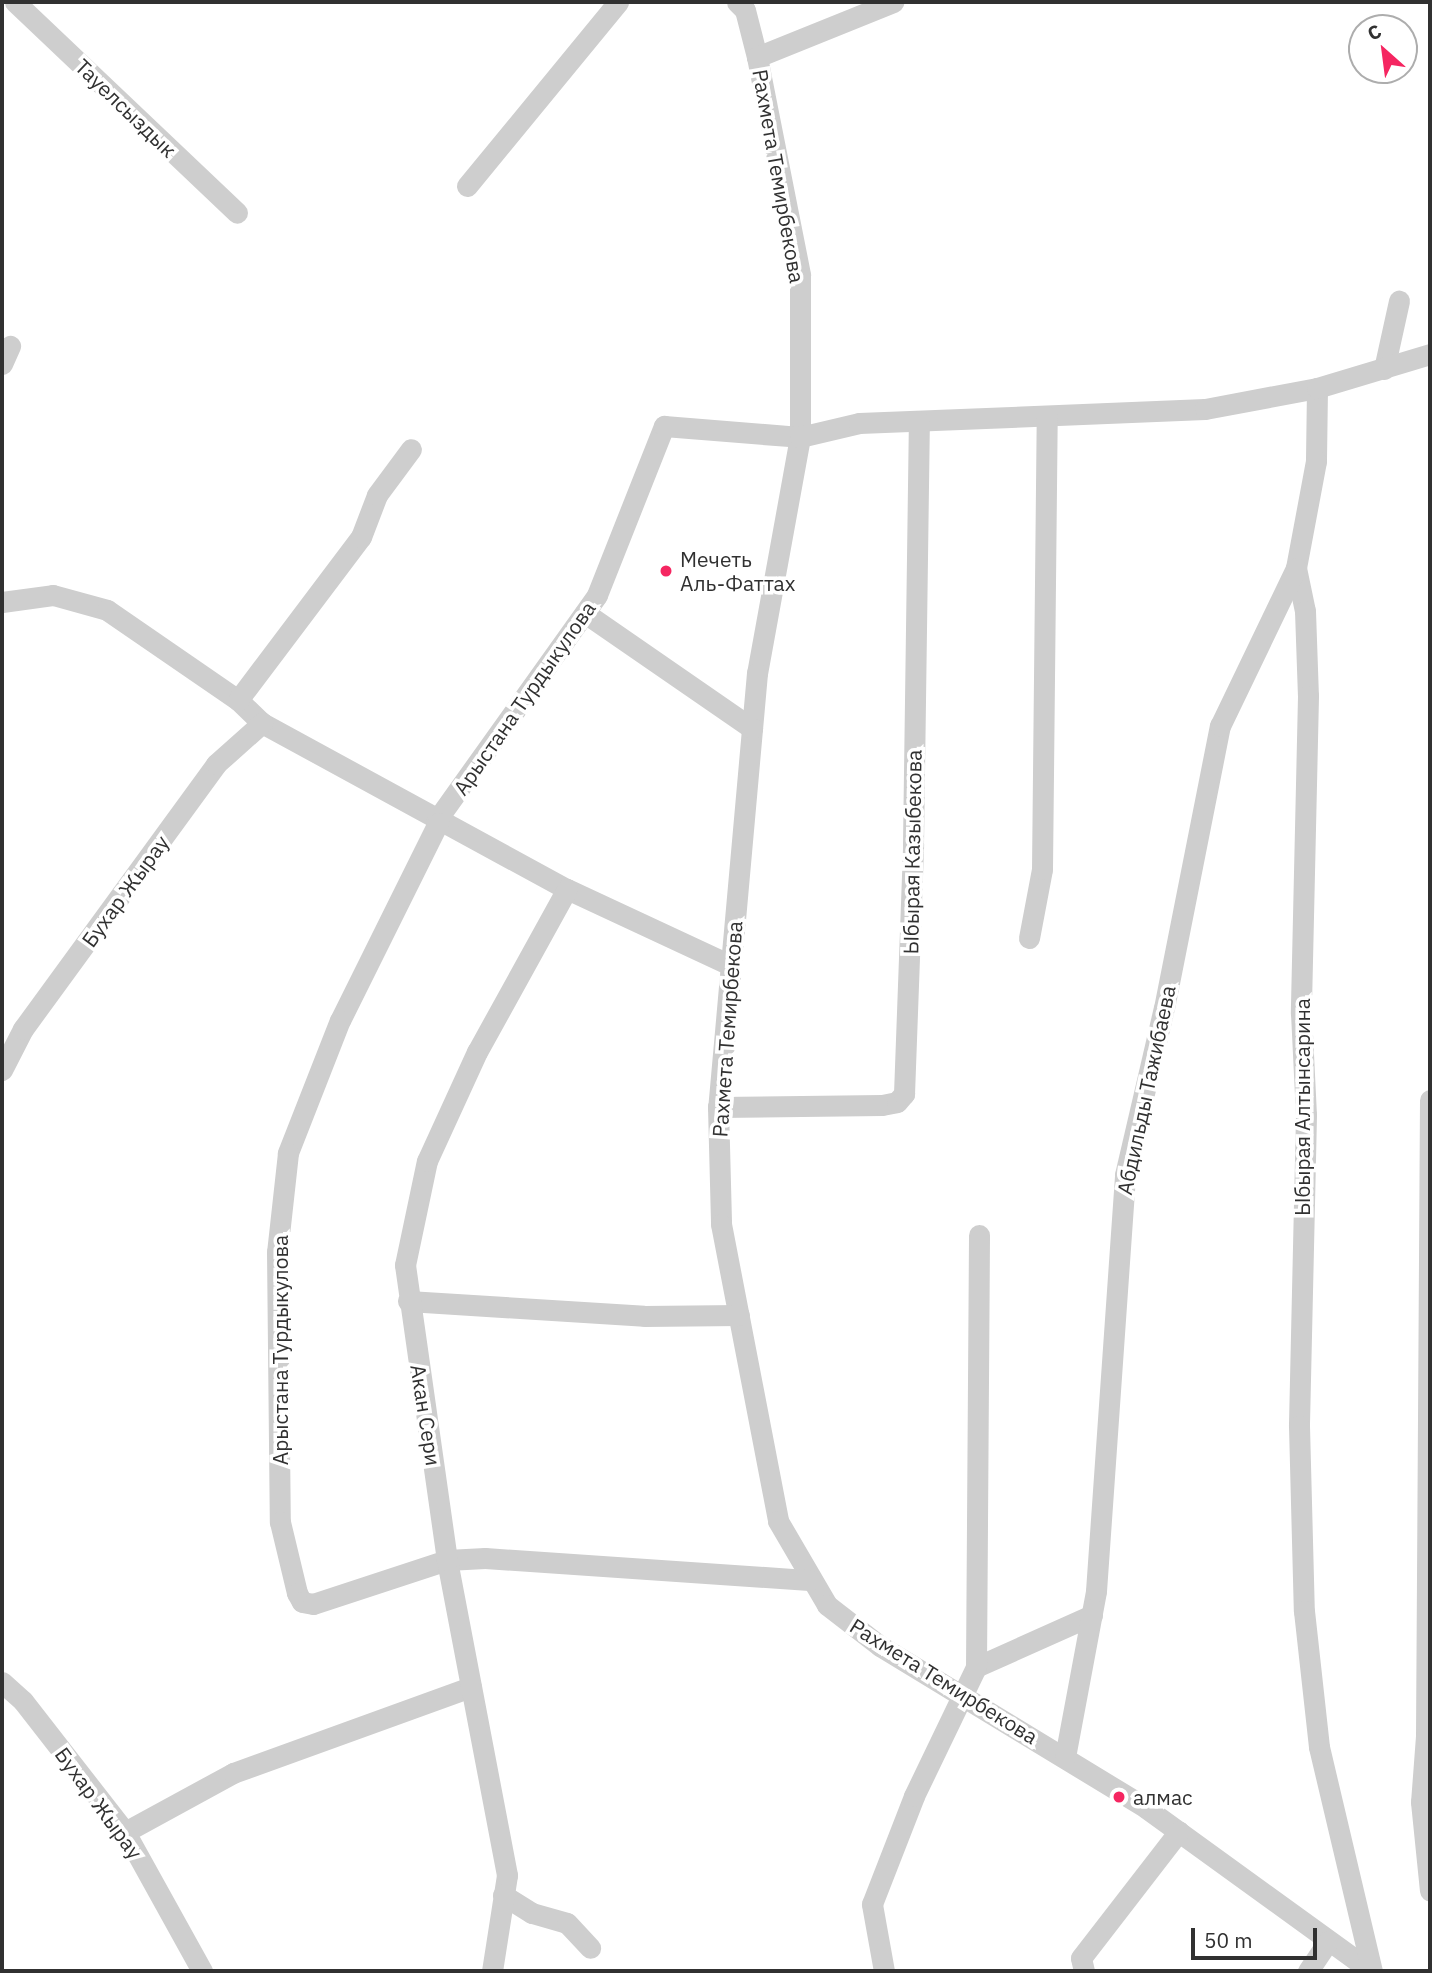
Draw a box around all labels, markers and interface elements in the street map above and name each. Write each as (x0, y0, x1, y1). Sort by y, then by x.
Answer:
north arrow (1348, 14, 1418, 84)
text: С (1363, 19, 1385, 46)
street label: Тауелсыздык (70, 54, 182, 162)
street label: Рахмета Темирбекова (748, 67, 810, 285)
place label: Мечеть Аль-Фаттах (680, 546, 795, 596)
marker: Мечеть Аль-Фаттах (658, 563, 674, 579)
street label: Арыстана Турдыкулова (448, 596, 600, 800)
street label: Ыбырая Казыбекова (898, 749, 926, 955)
street label: Бухар Жырау (76, 830, 174, 952)
street label: Рахмета Темирбекова (707, 920, 747, 1138)
street label: Абдильды Тажибаева (1112, 983, 1180, 1197)
street label: Ыбырая Алтынсарина (1289, 998, 1315, 1216)
street label: Арыстана Турдыкулова (267, 1235, 293, 1465)
street label: Акан Сери (406, 1362, 446, 1468)
street label: Рахмета Темирбекова (845, 1613, 1043, 1749)
street label: Бухар Жырау (50, 1742, 148, 1864)
place label: алмас (1133, 1784, 1193, 1810)
marker: алмас (1111, 1789, 1127, 1805)
scale bar (1194, 1913, 1320, 1957)
text: 50 m (1204, 1926, 1253, 1954)

